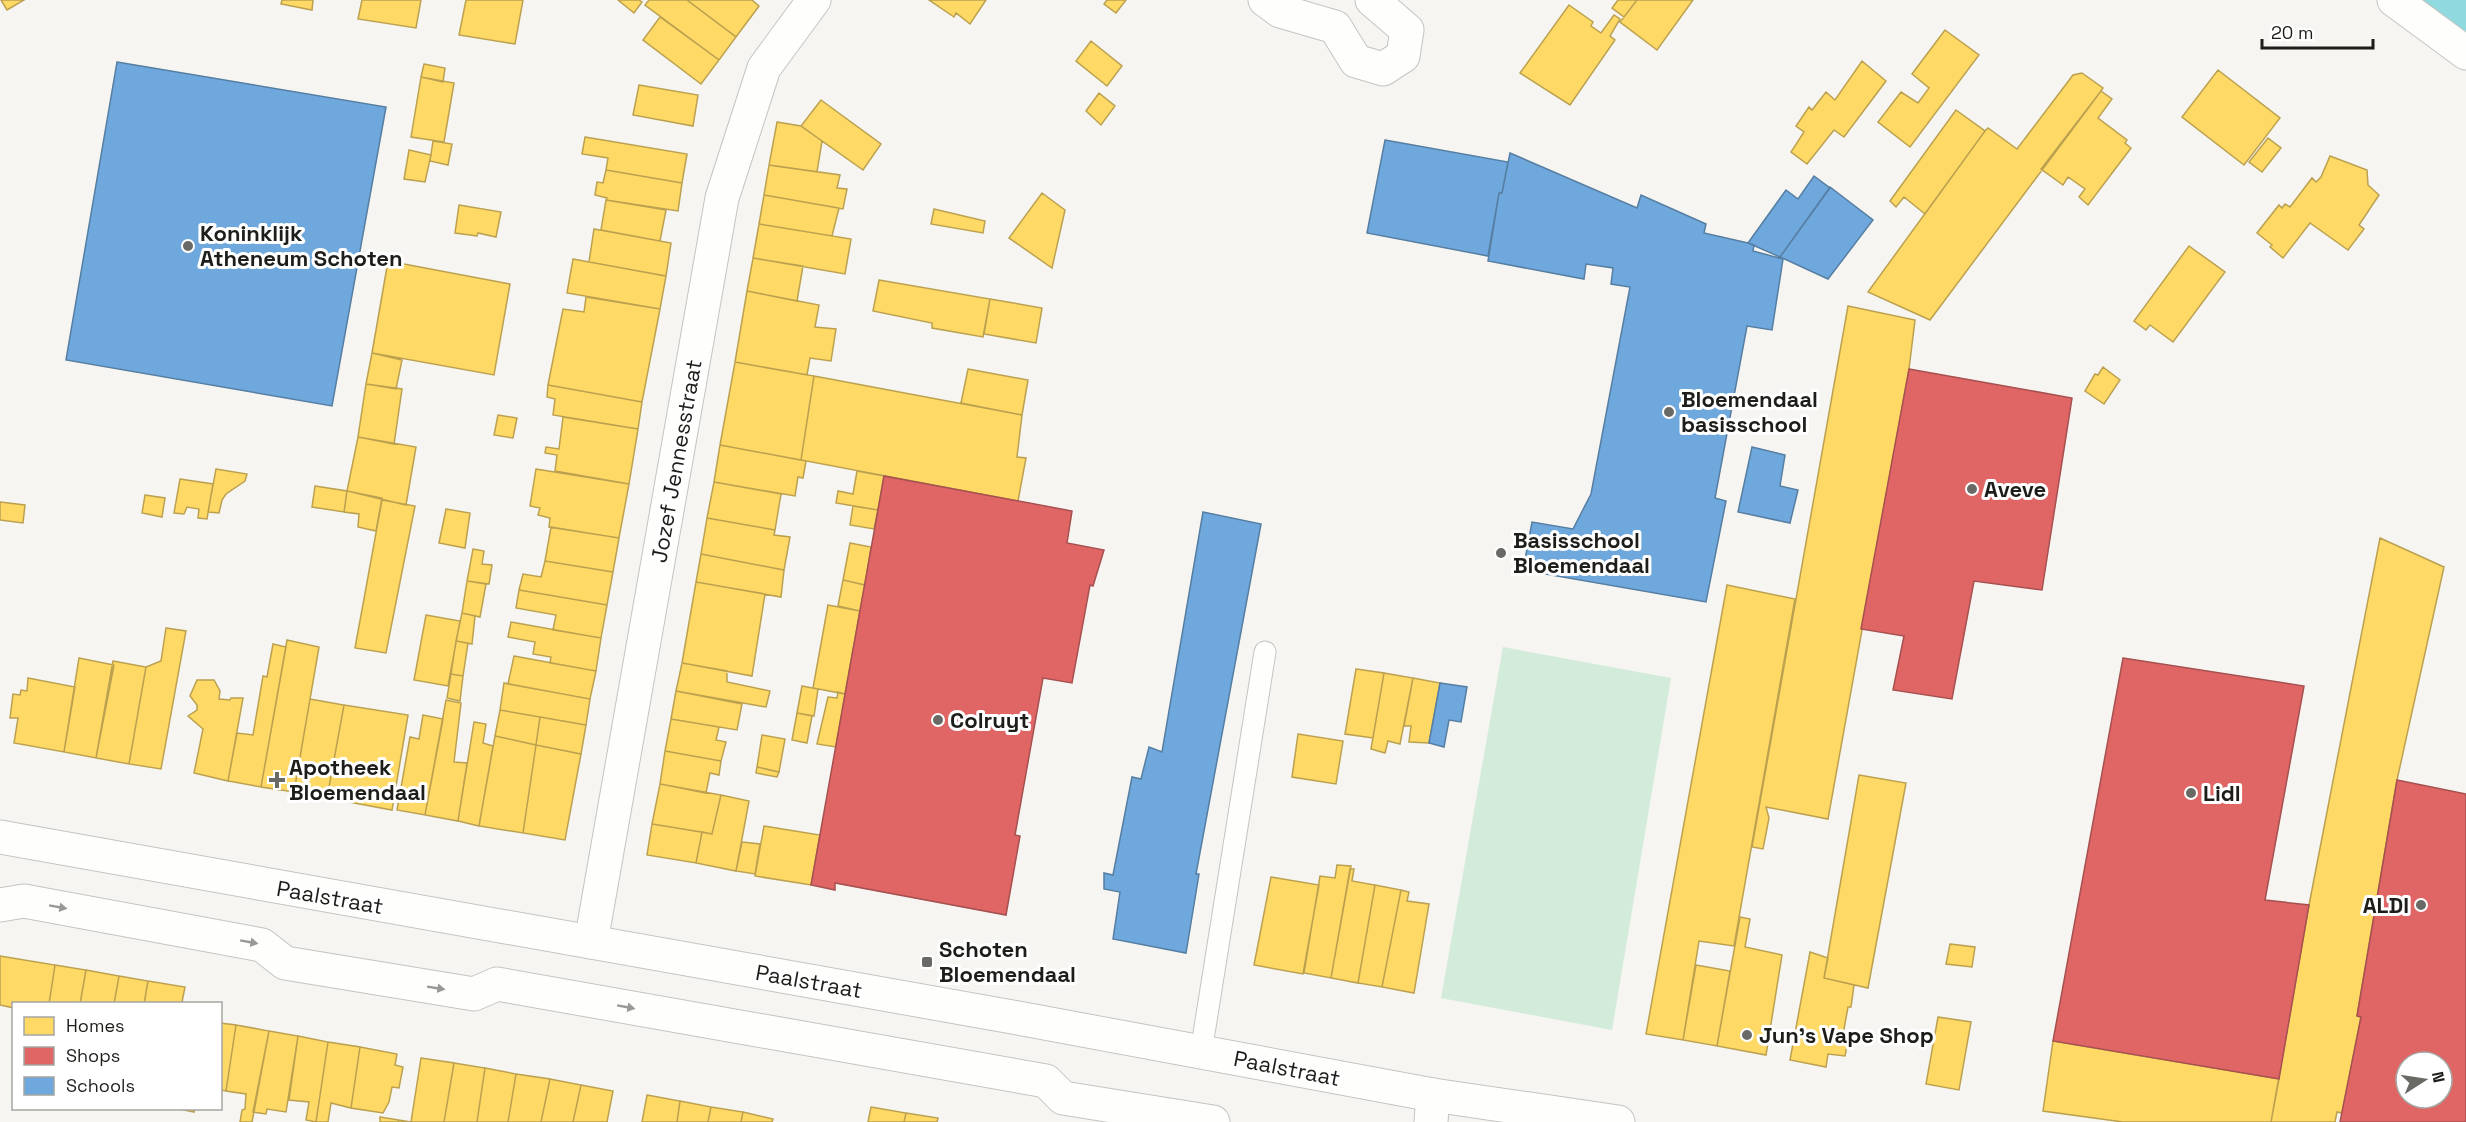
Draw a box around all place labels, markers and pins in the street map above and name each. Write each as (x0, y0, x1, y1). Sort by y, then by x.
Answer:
place label: Koninklijk Atheneum Schoten (200, 219, 403, 272)
marker: Koninklijk Atheneum Schoten (181, 239, 195, 253)
place label: Bloemendaal basisschool (1681, 385, 1818, 438)
marker: Bloemendaal basisschool (1662, 405, 1676, 419)
place label: Aveve (1984, 475, 2046, 503)
marker: Aveve (1965, 482, 1979, 496)
place label: Basisschool Bloemendaal (1513, 526, 1650, 579)
marker: Basisschool Bloemendaal (1494, 546, 1508, 560)
place label: Colruyt (950, 706, 1029, 734)
marker: Colruyt (931, 713, 945, 727)
place label: Apotheek Bloemendaal (289, 753, 426, 806)
marker: Apotheek Bloemendaal (270, 773, 284, 787)
place label: Lidl (2203, 779, 2241, 807)
marker: Lidl (2184, 786, 2198, 800)
place label: ALDI (2363, 891, 2409, 919)
marker: ALDI (2414, 898, 2428, 912)
place label: Schoten Bloemendaal (939, 935, 1076, 988)
marker: Schoten Bloemendaal (920, 955, 934, 969)
place label: Jun's Vape Shop (1759, 1021, 1934, 1049)
marker: Jun's Vape Shop (1740, 1028, 1754, 1042)

